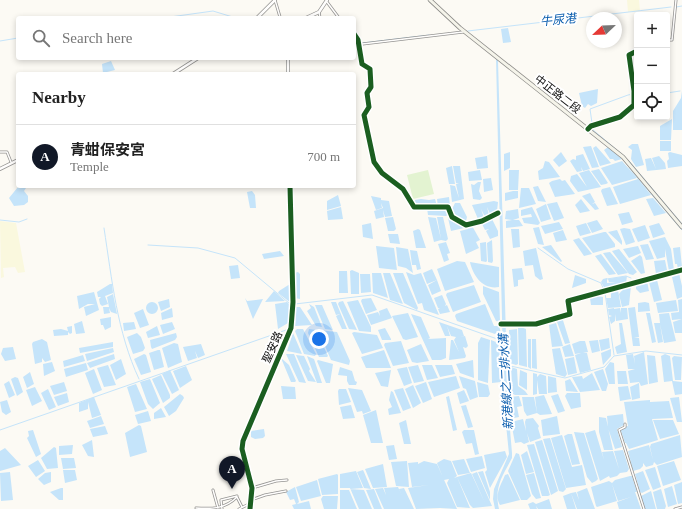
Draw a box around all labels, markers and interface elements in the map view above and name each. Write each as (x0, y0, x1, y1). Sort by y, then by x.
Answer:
water label: 牛尿港 (539, 11, 579, 29)
north arrow (586, 12, 622, 48)
map controls (634, 12, 670, 120)
button: + (634, 12, 670, 48)
search box (16, 16, 356, 60)
icon: search (30, 27, 52, 49)
text: Search here (62, 30, 132, 46)
button: − (634, 48, 670, 84)
street label: 中正路二段 (533, 72, 583, 116)
button: locate (634, 84, 670, 120)
text: Nearby (32, 88, 86, 107)
text: 青蚶保安宮 (70, 142, 145, 158)
text: A (40, 149, 50, 164)
text: 700 m (307, 149, 340, 164)
text: Temple (70, 159, 109, 174)
street label: 聖安路 (260, 329, 284, 365)
your location (309, 329, 329, 349)
water label: 新港線之二排水溝 (496, 332, 516, 430)
pin: A (219, 456, 245, 489)

